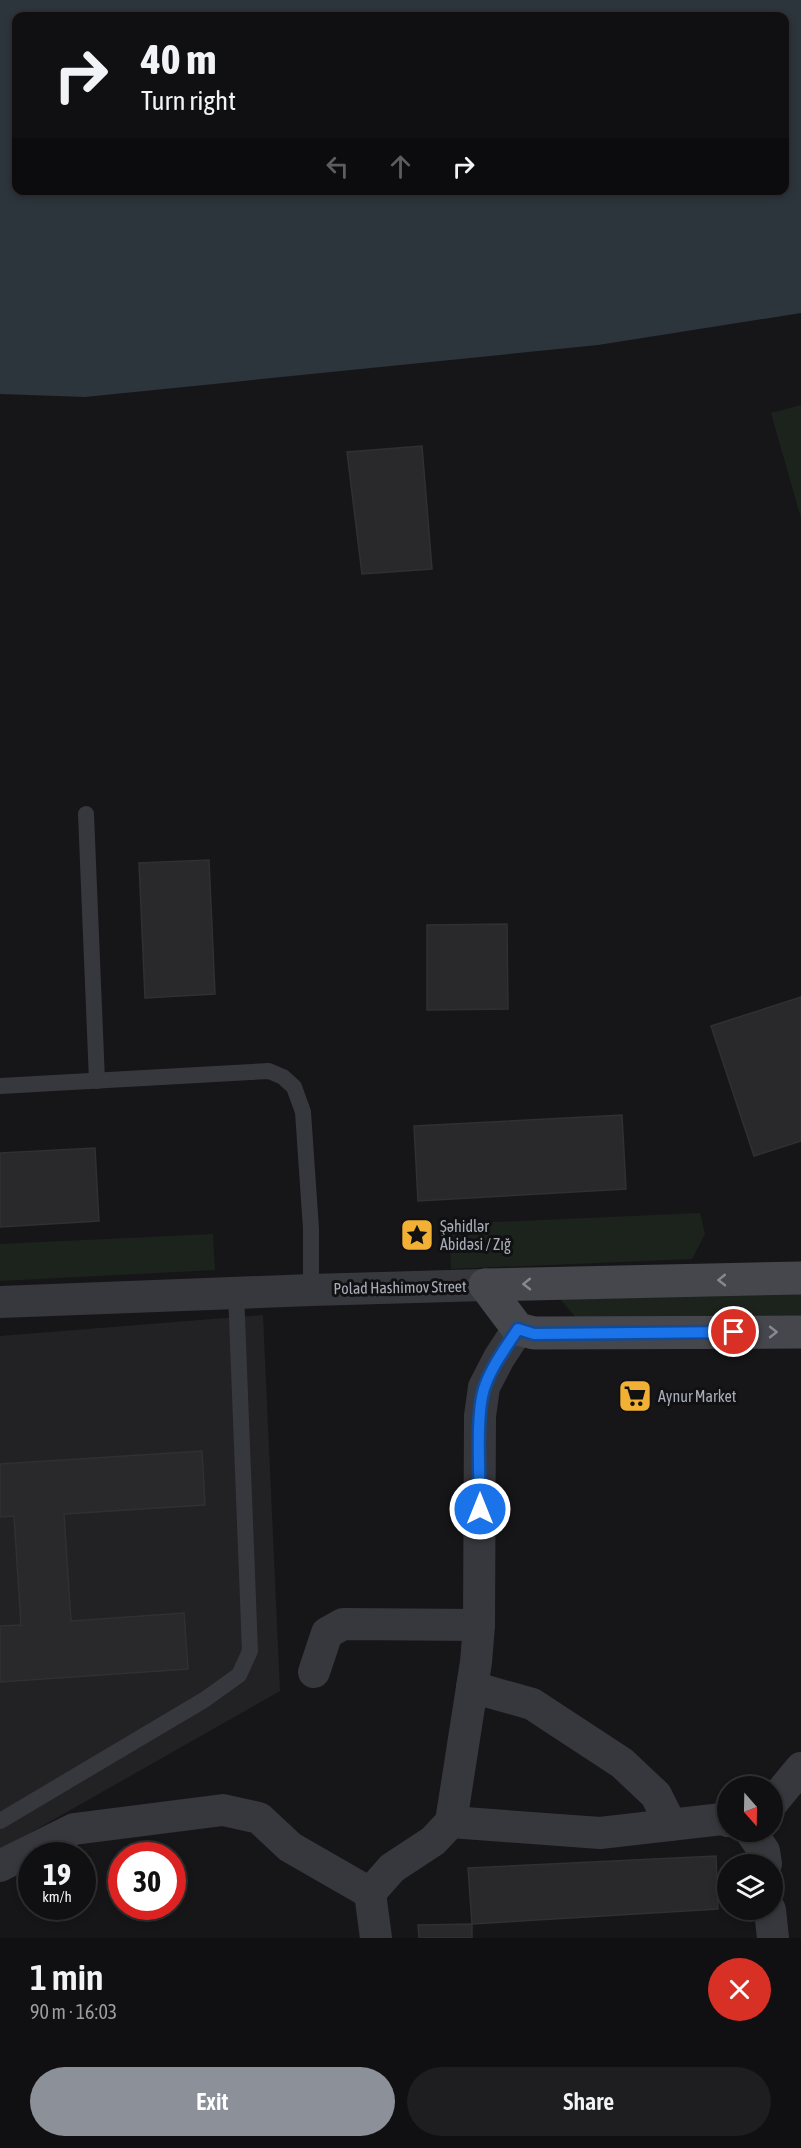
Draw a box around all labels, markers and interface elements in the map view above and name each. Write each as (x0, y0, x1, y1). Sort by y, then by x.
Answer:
text: 40 m (141, 35, 216, 83)
icon: right (42, 36, 120, 114)
text: Turn right (141, 85, 236, 116)
icon: left (321, 150, 354, 183)
icon: ahead (384, 150, 417, 183)
icon: right (447, 150, 480, 183)
place icon: Şəhidlər Abidəsi / Zığ (399, 1217, 435, 1253)
place label: Şəhidlər Abidəsi / Zığ (440, 1217, 511, 1254)
one-way arrow (717, 1273, 726, 1286)
street label: Polad Hashimov Street (333, 1277, 467, 1297)
one-way arrow (522, 1278, 531, 1290)
pin (708, 1306, 759, 1357)
icon: arrive (717, 1315, 750, 1348)
one-way arrow (769, 1326, 778, 1338)
supermarket icon: Aynur Market (617, 1378, 653, 1414)
place label: Aynur Market (658, 1387, 737, 1406)
position arrow (448, 1477, 512, 1541)
north arrow (717, 1776, 783, 1842)
map controls (717, 1776, 783, 1920)
speed limit sign: 30 (108, 1842, 186, 1920)
button: layers (717, 1854, 783, 1920)
text: 19 (43, 1857, 71, 1891)
text: km/h (42, 1888, 72, 1905)
text: 1 min (30, 1956, 104, 1998)
button: close (708, 1958, 771, 2021)
text: 90 m · 16:03 (30, 2000, 117, 2023)
button: Exit (30, 2067, 395, 2136)
button: Share (407, 2067, 771, 2136)

